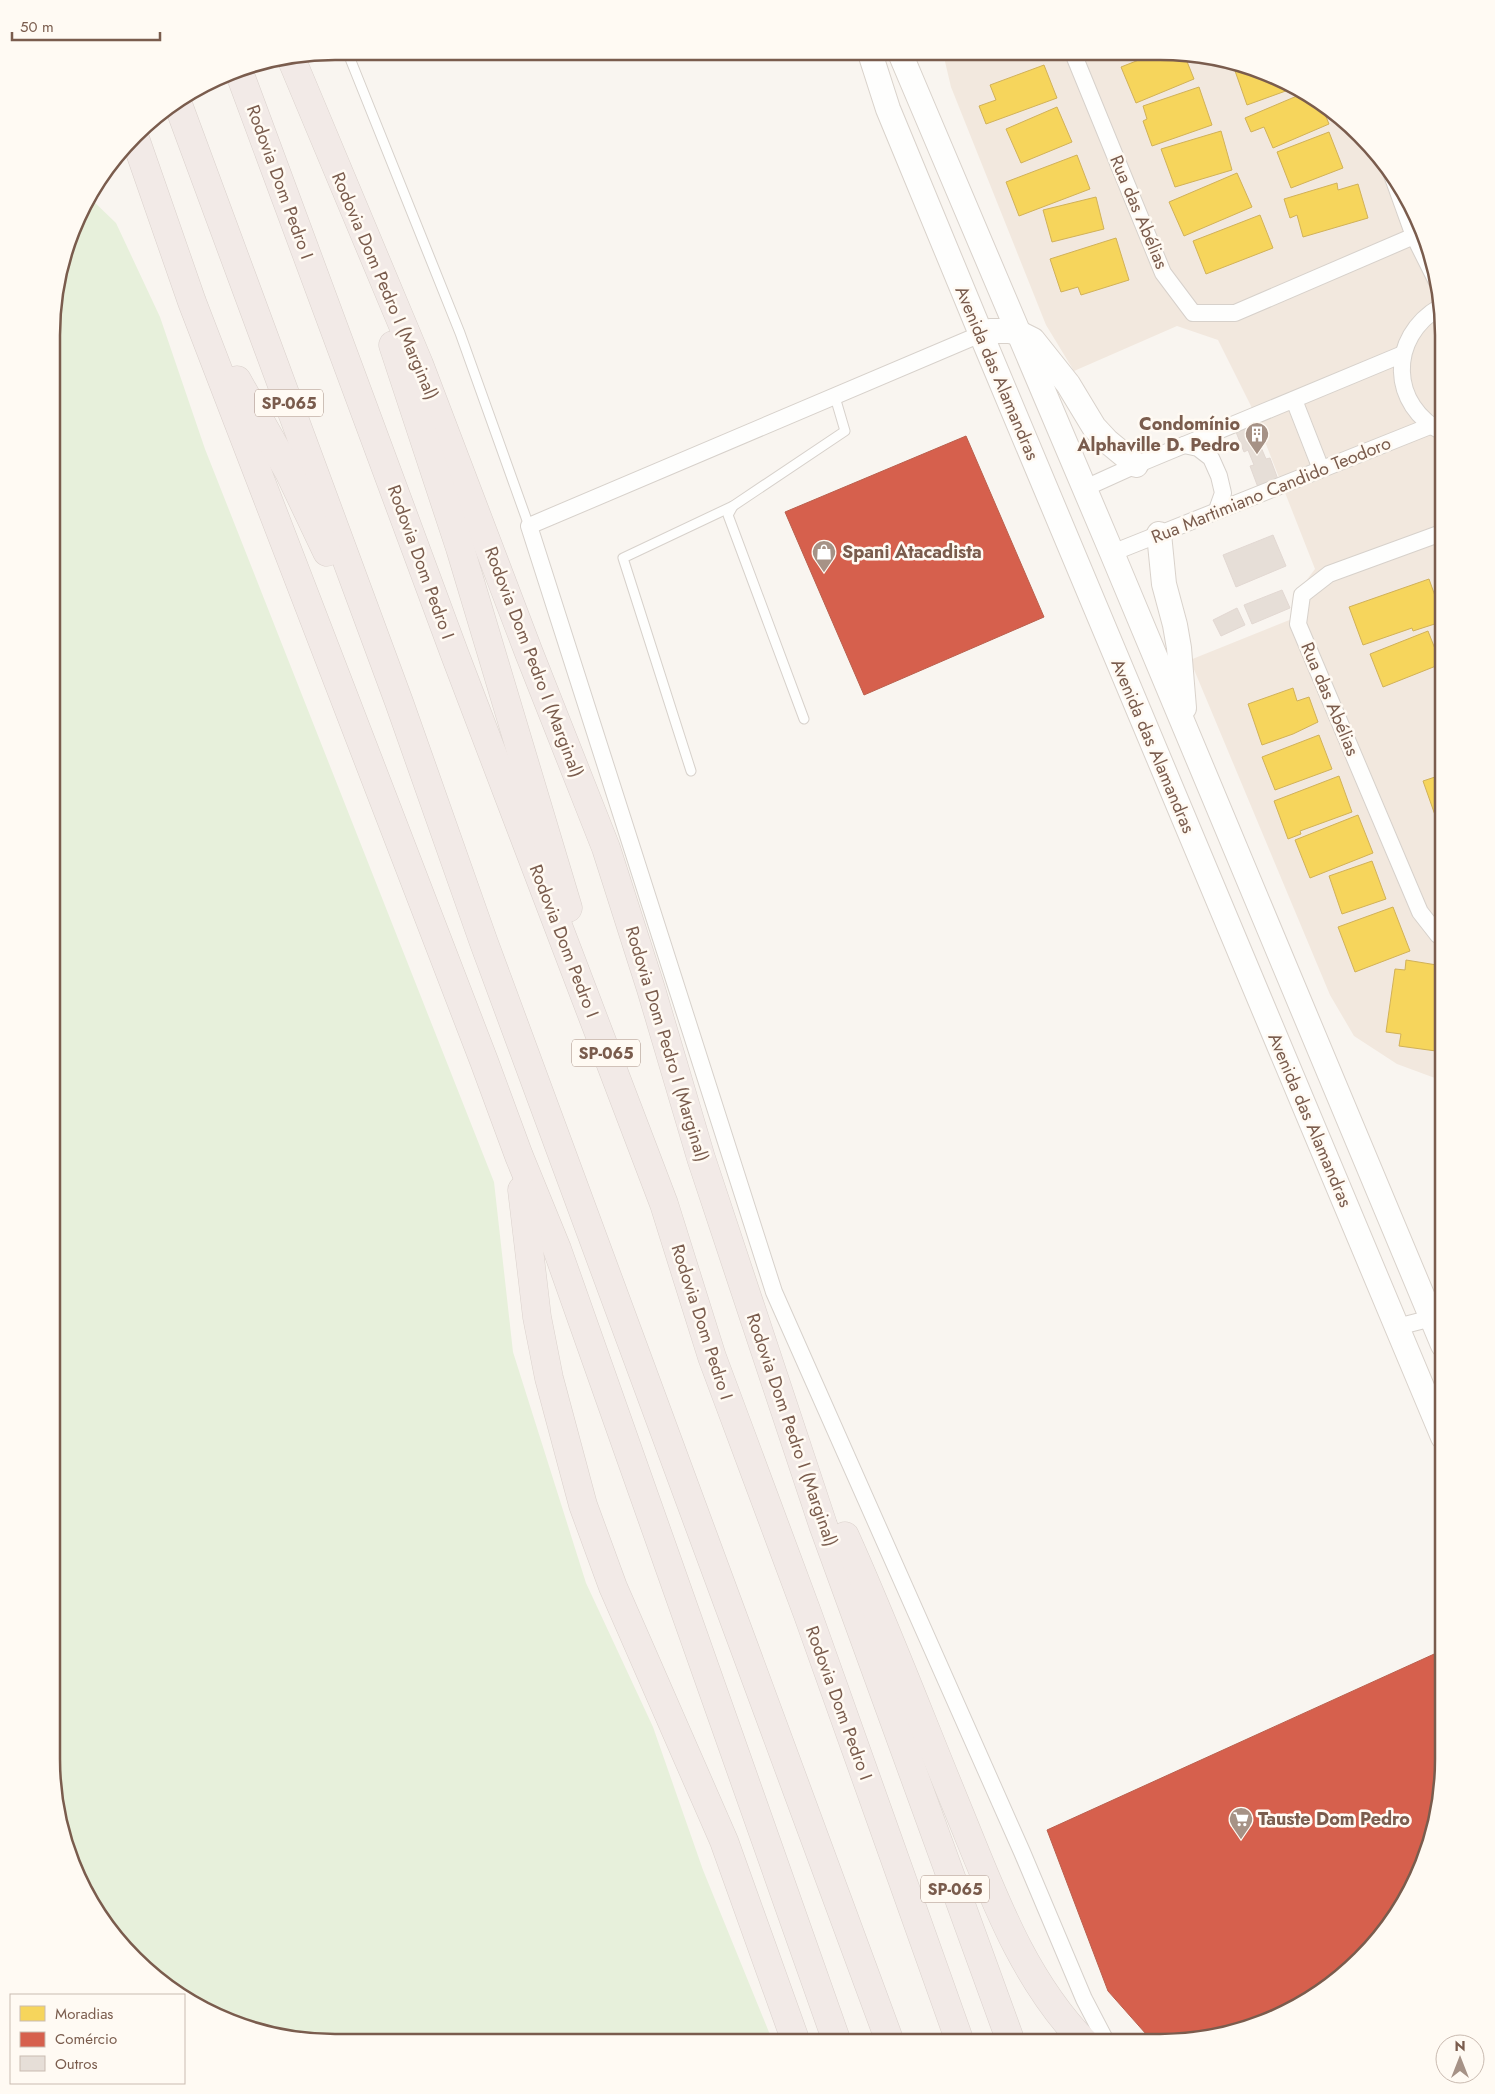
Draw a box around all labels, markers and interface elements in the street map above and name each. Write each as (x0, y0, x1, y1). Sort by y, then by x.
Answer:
scale bar (12, 10, 160, 42)
text: 50 m (20, 16, 54, 38)
street label: Rodovia Dom Pedro I (240, 101, 320, 263)
street label: Rua das Abélias (1103, 151, 1175, 273)
street label: Rodovia Dom Pedro I (Marginal) (325, 168, 445, 404)
street label: Avenida das Alamandras (948, 282, 1046, 464)
road number: SP-065 (255, 389, 323, 416)
place label: Condomínio Alphaville D. Pedro (1076, 411, 1240, 458)
building icon: Condomínio Alphaville D. Pedro (1244, 421, 1270, 455)
street label: Rua Martimiano Candido Teodoro (1147, 430, 1395, 550)
street label: Rodovia Dom Pedro I (381, 481, 461, 643)
shop icon: Spani Atacadista (811, 539, 837, 573)
place label: Spani Atacadista (842, 539, 982, 565)
street label: Rodovia Dom Pedro I (Marginal) (478, 543, 590, 781)
street label: Rua das Abélias (1294, 638, 1366, 760)
street label: Avenida das Alamandras (1104, 655, 1202, 837)
street label: Rodovia Dom Pedro I (523, 861, 605, 1021)
street label: Rodovia Dom Pedro I (Marginal) (619, 923, 715, 1165)
street label: Avenida das Alamandras (1261, 1029, 1359, 1211)
road number: SP-065 (572, 1040, 640, 1066)
street label: Rodovia Dom Pedro I (665, 1241, 739, 1403)
street label: Rodovia Dom Pedro I (Marginal) (740, 1310, 844, 1550)
street label: Rodovia Dom Pedro I (799, 1622, 879, 1784)
supermarket icon: Tauste Dom Pedro (1228, 1806, 1254, 1840)
place label: Tauste Dom Pedro (1258, 1806, 1410, 1832)
road number: SP-065 (921, 1876, 989, 1902)
legend (10, 1994, 185, 2084)
text: Moradias (55, 2003, 113, 2025)
text: Comércio (55, 2028, 117, 2050)
north arrow (1435, 2034, 1485, 2084)
text: N (1454, 2036, 1466, 2056)
text: Outros (55, 2053, 97, 2075)

